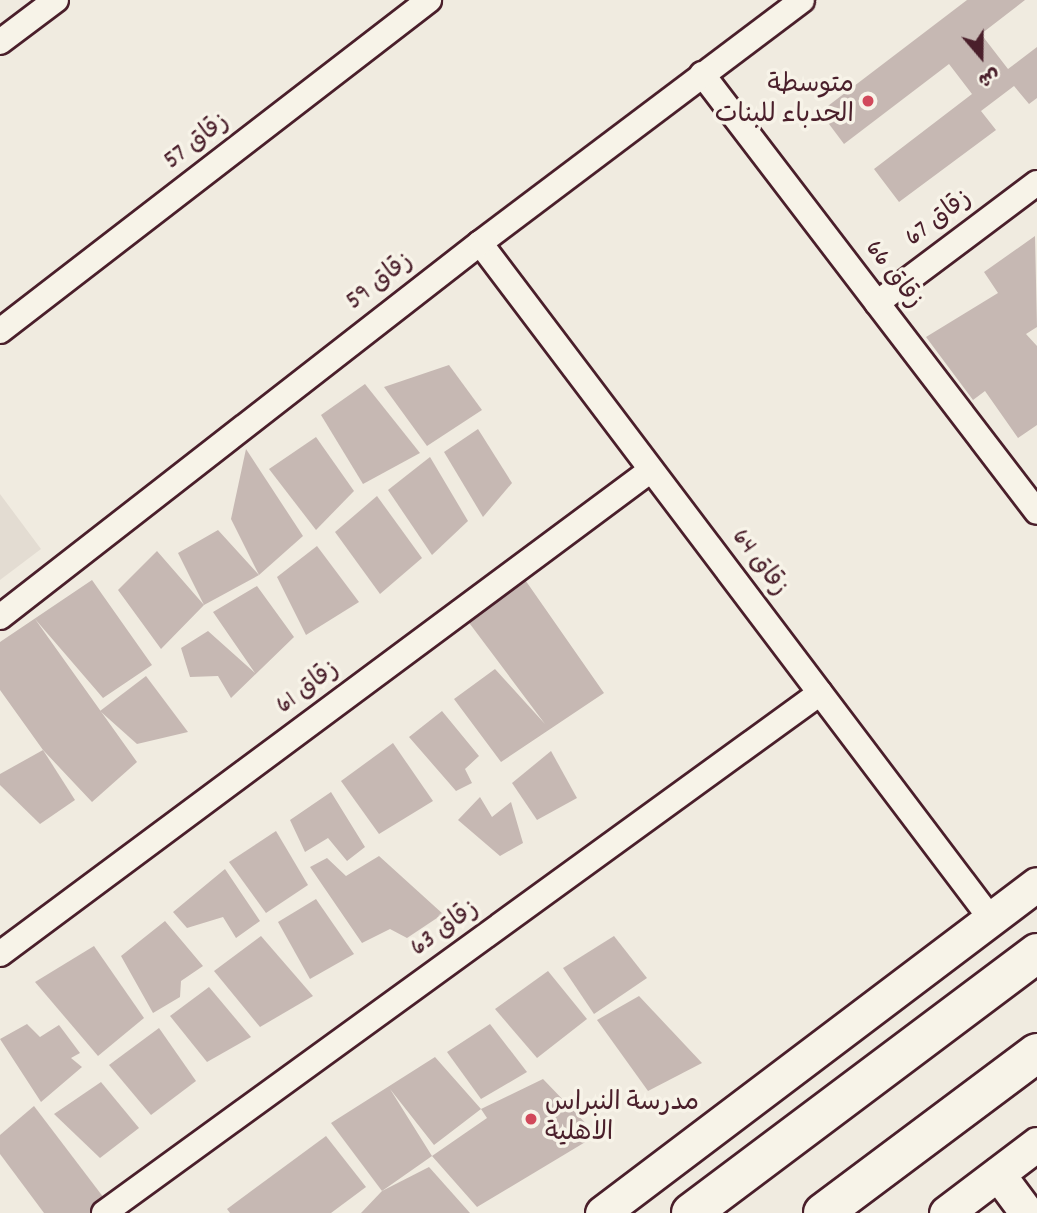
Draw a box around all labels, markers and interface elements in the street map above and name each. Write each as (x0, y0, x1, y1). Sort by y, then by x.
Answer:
north arrow (946, 21, 1016, 91)
text: ش (974, 60, 1003, 92)
place label: متوسطة الحدباء للبنات (715, 70, 854, 132)
marker: متوسطة الحدباء للبنات (860, 93, 876, 109)
street label: زقاق 57 (158, 107, 236, 177)
street label: زقاق 67 (900, 184, 978, 254)
street label: زقاق 66 (857, 234, 929, 316)
street label: زقاق 59 (340, 246, 420, 318)
street label: زقاق 64 (724, 523, 794, 603)
street label: زقاق 61 (270, 654, 346, 722)
street label: زقاق 63 (405, 894, 485, 964)
place label: مدرسة النبراس الاهلية (545, 1088, 699, 1150)
marker: مدرسة النبراس الاهلية (523, 1111, 539, 1127)

